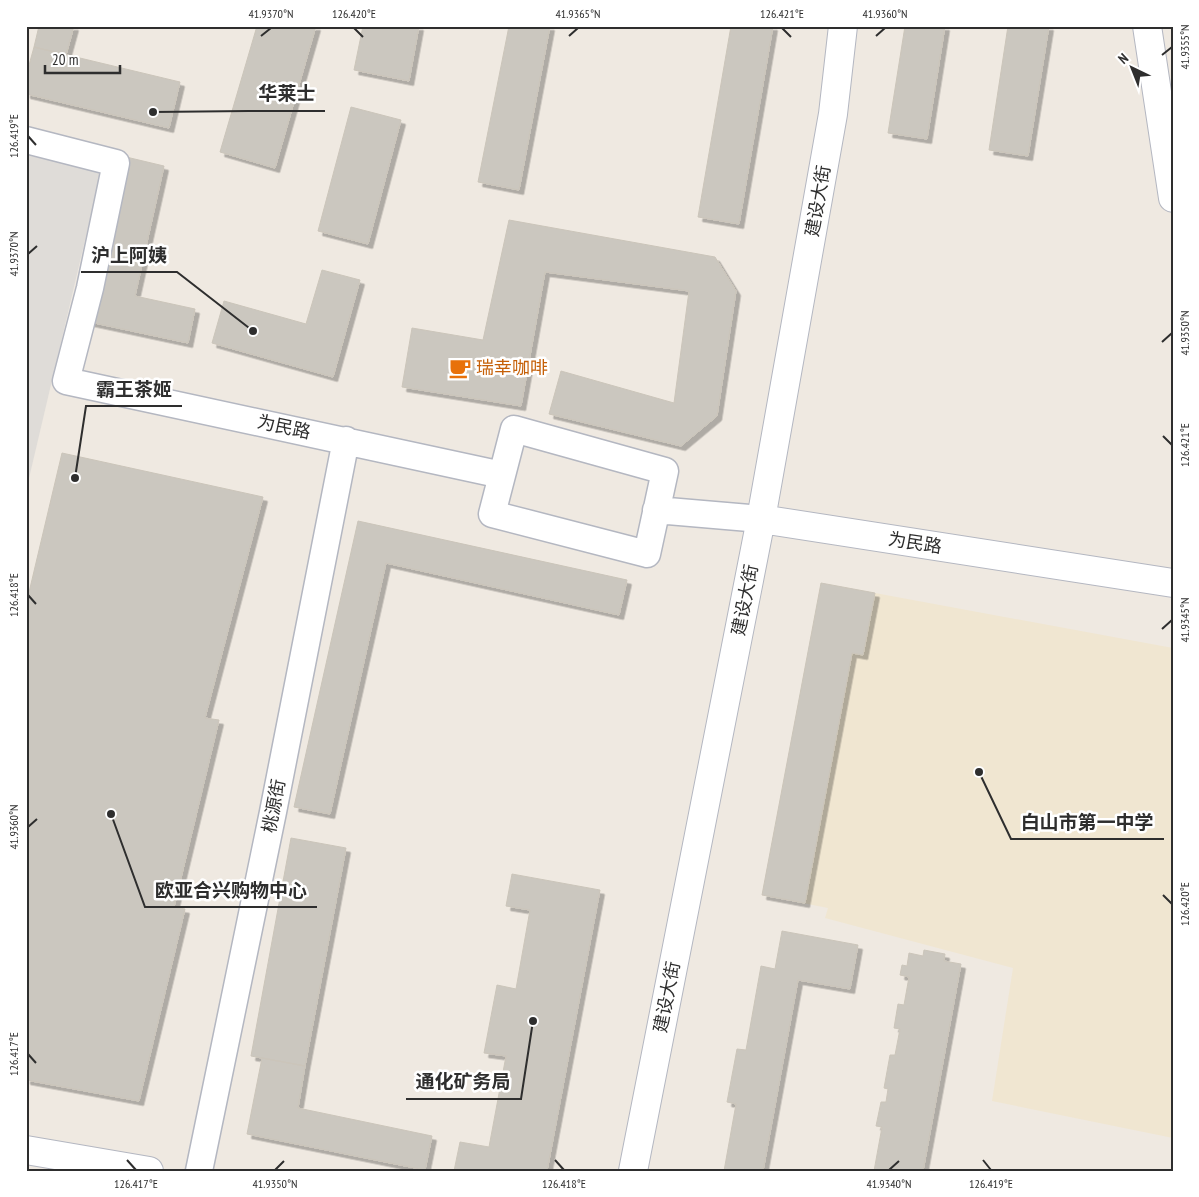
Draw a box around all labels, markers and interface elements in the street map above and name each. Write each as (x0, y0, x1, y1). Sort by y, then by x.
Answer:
text: 41.9370°N (248, 6, 294, 21)
text: 126.420°E (332, 6, 376, 21)
text: 41.9365°N (555, 6, 601, 21)
text: 126.421°E (760, 6, 804, 21)
text: 41.9360°N (862, 6, 908, 21)
text: 41.9355°N (1177, 24, 1192, 70)
scale bar (45, 42, 120, 74)
north arrow (1106, 42, 1156, 92)
text: N (1114, 49, 1132, 68)
text: 20 m (52, 50, 78, 69)
callout: 华莱士 (248, 77, 325, 111)
text: 华莱士 (258, 81, 316, 105)
text: 126.419°E (6, 114, 21, 158)
street label: 建设大街 (800, 163, 835, 238)
text: 41.9370°N (6, 231, 21, 277)
callout: 沪上阿姨 (81, 238, 177, 272)
text: 沪上阿姨 (91, 243, 167, 267)
text: 41.9350°N (1177, 310, 1192, 356)
cafe icon: 瑞幸咖啡 (447, 355, 473, 381)
place label: 瑞幸咖啡 (476, 356, 548, 379)
callout: 霸王茶姬 (86, 372, 182, 406)
text: 霸王茶姬 (96, 377, 172, 401)
street label: 为民路 (255, 410, 313, 443)
text: 126.421°E (1177, 423, 1192, 467)
street label: 为民路 (887, 527, 944, 558)
street label: 建设大街 (726, 562, 763, 637)
text: 126.418°E (6, 573, 21, 617)
text: 41.9345°N (1177, 597, 1192, 643)
street label: 桃源街 (257, 777, 290, 835)
text: 41.9360°N (6, 804, 21, 850)
callout: 白山市第一中学 (1011, 805, 1164, 839)
text: 白山市第一中学 (1020, 810, 1154, 834)
callout: 欧亚合兴购物中心 (145, 873, 317, 907)
text: 欧亚合兴购物中心 (155, 878, 307, 902)
text: 126.420°E (1177, 882, 1192, 926)
street label: 建设大街 (648, 959, 685, 1034)
text: 126.417°E (6, 1032, 21, 1076)
callout: 通化矿务局 (406, 1065, 521, 1099)
text: 通化矿务局 (415, 1069, 511, 1093)
text: 126.417°E (114, 1176, 158, 1191)
text: 41.9350°N (252, 1176, 298, 1191)
text: 126.418°E (542, 1176, 586, 1191)
text: 41.9340°N (866, 1176, 912, 1191)
text: 126.419°E (969, 1176, 1013, 1191)

